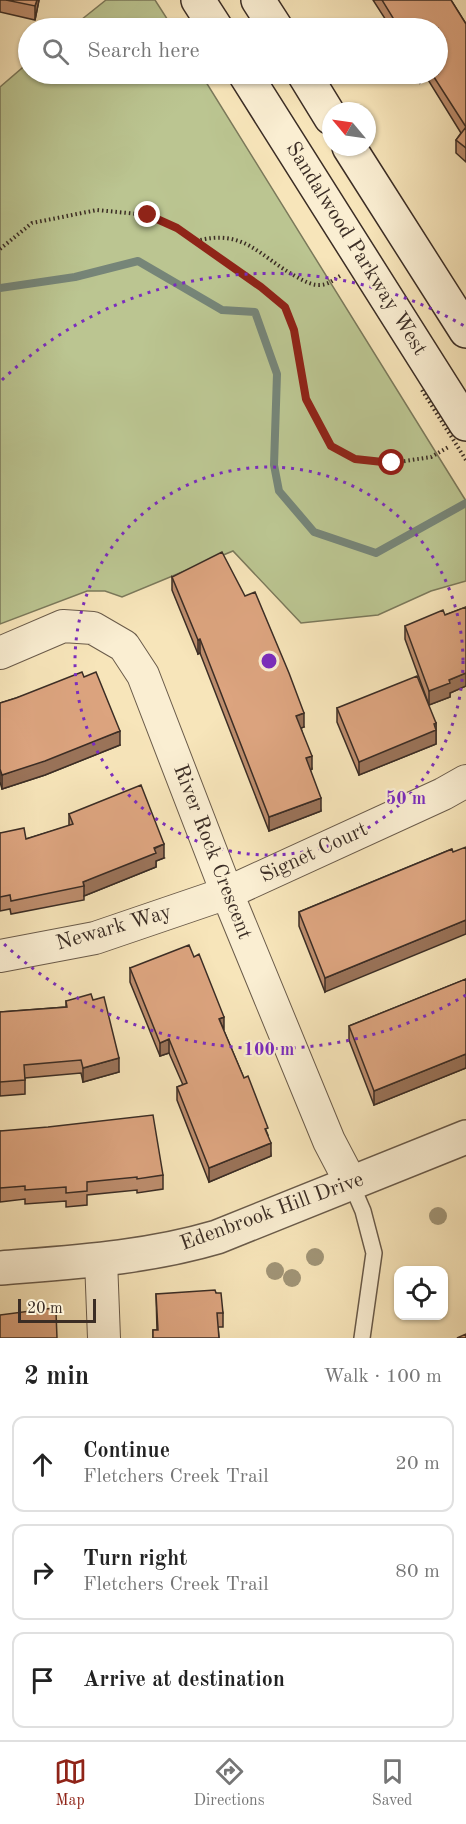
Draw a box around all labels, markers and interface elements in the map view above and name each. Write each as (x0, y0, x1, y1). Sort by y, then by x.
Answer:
search box (18, 18, 448, 84)
icon: search (39, 35, 72, 68)
text: Search here (87, 40, 200, 62)
north arrow (322, 102, 376, 156)
street label: Sandalwood Parkway West (282, 139, 430, 359)
route end (134, 201, 160, 227)
route start (378, 449, 404, 475)
centre of rings (259, 651, 279, 671)
street label: River Rock Crescent (169, 762, 255, 942)
text: 50 m (386, 790, 426, 808)
street label: Signet Court (257, 819, 371, 887)
street label: Newark Way (54, 901, 174, 955)
text: 100 m (244, 1041, 294, 1059)
street label: Edenbrook Hill Drive (178, 1169, 366, 1255)
map controls (394, 1266, 448, 1320)
button: locate (394, 1266, 448, 1320)
scale bar (18, 1296, 96, 1324)
text: 20 m (27, 1301, 63, 1317)
text: 2 min (24, 1364, 89, 1390)
text: Walk · 100 m (323, 1367, 442, 1387)
text: Continue (83, 1440, 170, 1462)
icon: ahead (26, 1448, 59, 1481)
text: 20 m (395, 1454, 440, 1474)
text: Fletchers Creek Trail (83, 1467, 269, 1487)
text: Turn right (83, 1548, 187, 1570)
icon: right (26, 1556, 59, 1589)
text: 80 m (395, 1562, 440, 1582)
text: Fletchers Creek Trail (83, 1575, 269, 1595)
icon: arrive (26, 1664, 59, 1697)
text: Arrive at destination (83, 1669, 285, 1691)
tab: Map (54, 1755, 87, 1811)
tab: Directions (194, 1755, 265, 1811)
tab: Saved (372, 1755, 412, 1811)

